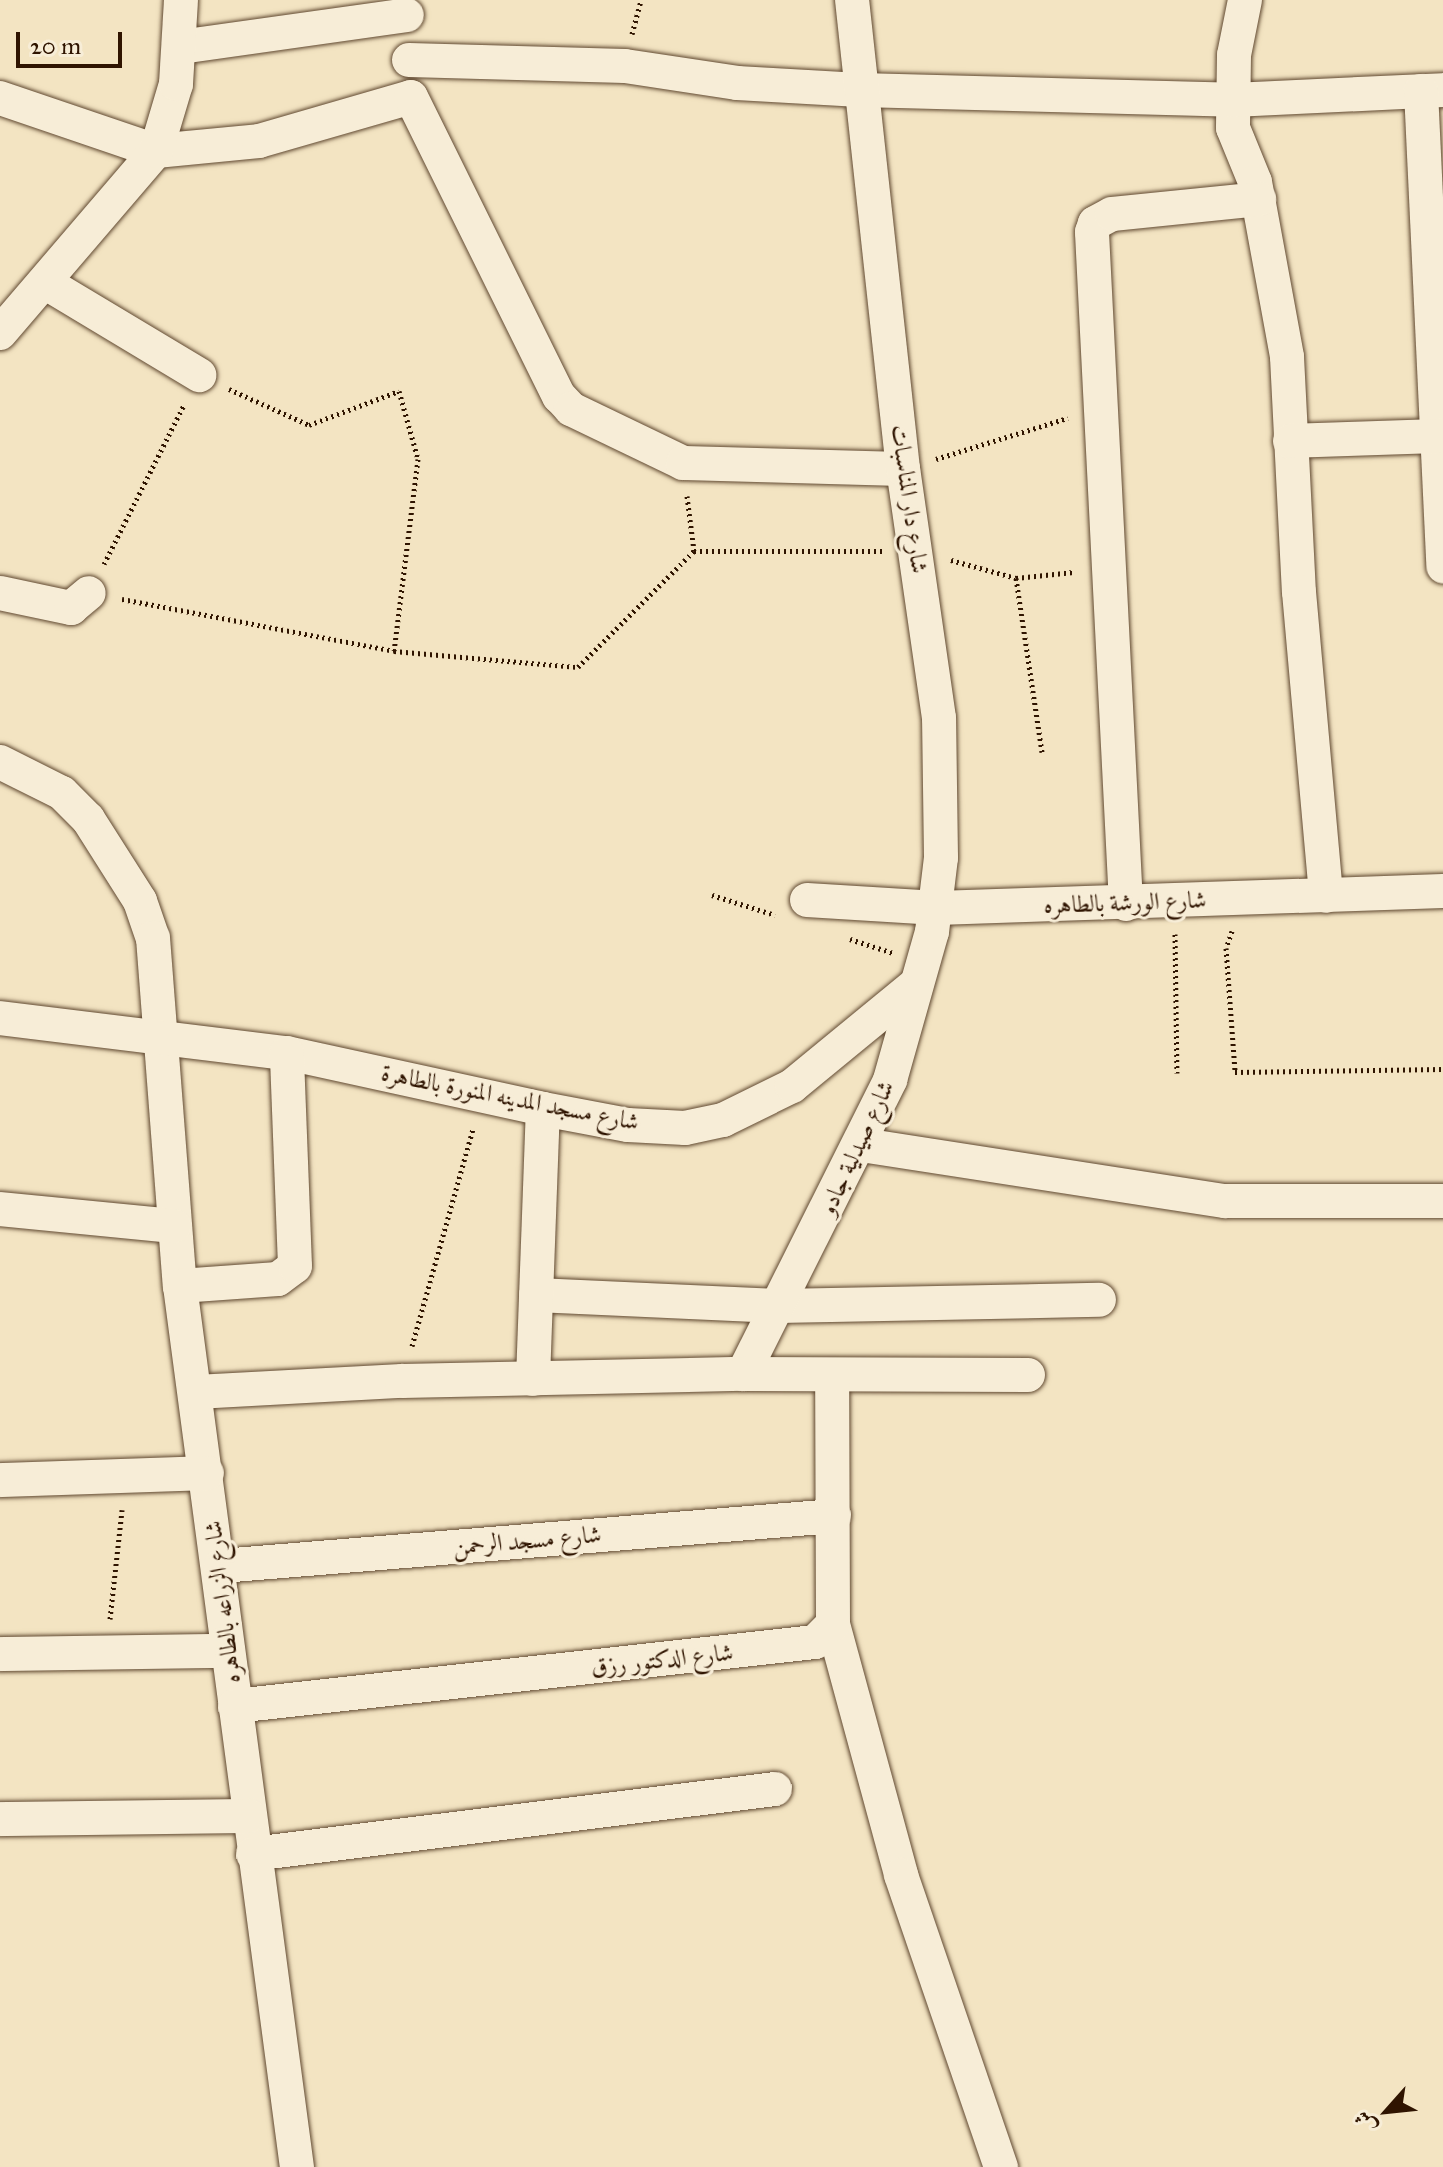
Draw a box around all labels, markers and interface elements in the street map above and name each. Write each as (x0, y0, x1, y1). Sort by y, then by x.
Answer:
scale bar (20, 16, 126, 66)
text: 20 m (30, 31, 81, 61)
street label: شارع دار المناسبات (884, 423, 934, 575)
street label: شارع الورشة بالطاهره (1043, 886, 1207, 920)
street label: شارع مسجد المدينه المنورة بالطاهرة (379, 1059, 641, 1137)
street label: شارع صيدلية جادو (813, 1076, 901, 1220)
street label: شارع الزراعه بالطاهره (199, 1519, 247, 1685)
street label: شارع مسجد الرحمن (452, 1520, 602, 1562)
street label: شارع الدكتور رزق (589, 1638, 735, 1682)
north arrow (1347, 2071, 1427, 2151)
text: ش (1348, 2106, 1382, 2138)

